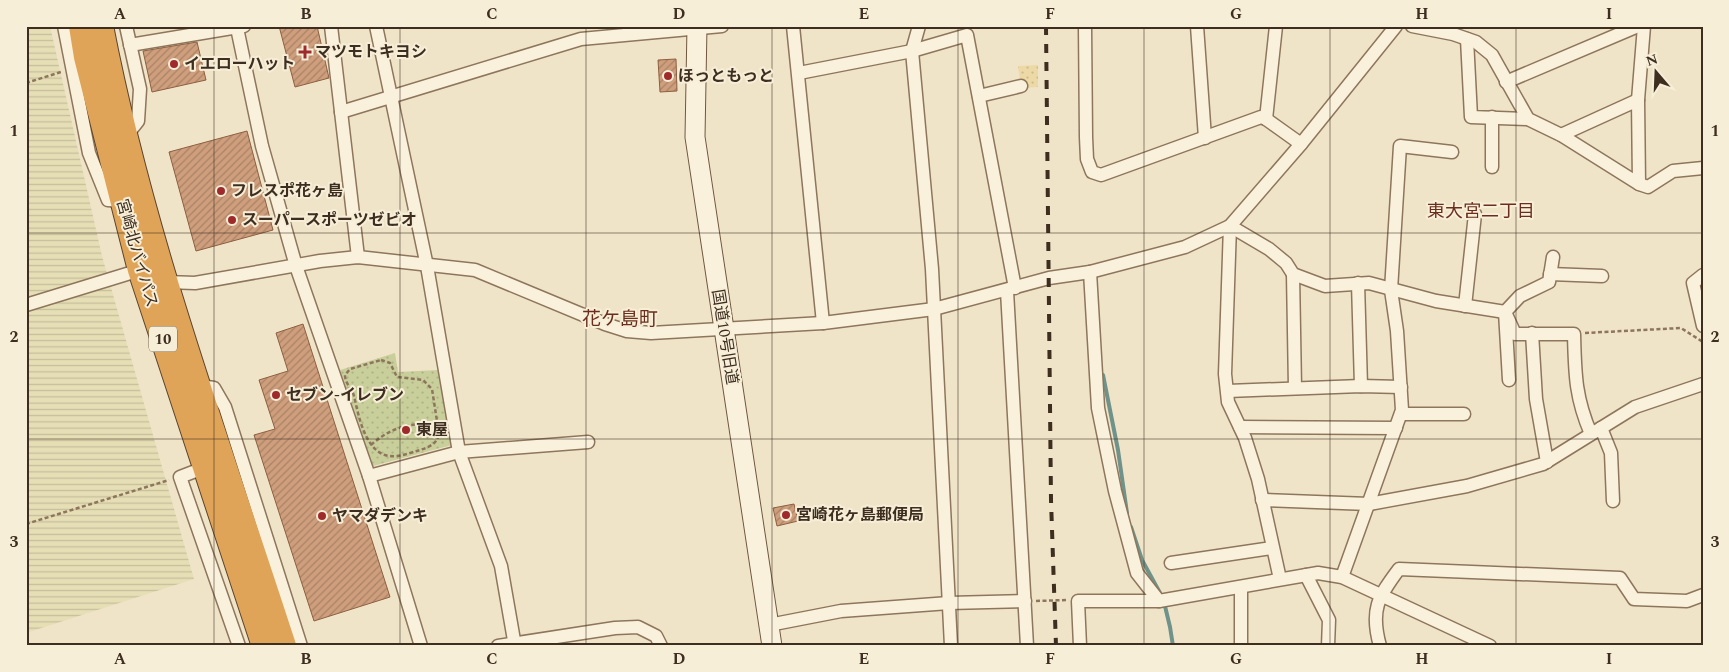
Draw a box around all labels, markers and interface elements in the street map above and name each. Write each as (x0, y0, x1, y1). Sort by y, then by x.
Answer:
text: A (114, 2, 127, 26)
text: B (300, 2, 312, 26)
text: C (486, 2, 498, 26)
text: D (673, 2, 686, 26)
text: E (859, 2, 869, 26)
text: F (1045, 2, 1055, 26)
text: G (1230, 2, 1242, 26)
text: H (1415, 2, 1429, 26)
text: I (1606, 2, 1612, 26)
place label: マツモトキヨシ (315, 40, 427, 64)
marker: マツモトキヨシ (299, 46, 311, 58)
north arrow (1632, 48, 1682, 98)
text: N (1643, 48, 1661, 72)
place label: イエローハット (184, 52, 296, 76)
marker: イエローハット (168, 58, 180, 70)
place label: ほっともっと (678, 64, 774, 88)
marker: ほっともっと (662, 70, 674, 82)
text: 1 (10, 119, 18, 143)
text: 1 (1711, 119, 1719, 143)
place label: フレスポ花ヶ島 (231, 179, 343, 203)
marker: フレスポ花ヶ島 (215, 185, 227, 197)
street label: 宮崎北バイパス (110, 196, 164, 310)
district label: 東大宮二丁目 (1427, 198, 1535, 225)
place label: スーパースポーツゼビオ (242, 208, 417, 232)
marker: スーパースポーツゼビオ (226, 214, 238, 226)
street label: 国道10号旧道 (706, 288, 744, 386)
district label: 花ケ島町 (582, 305, 658, 334)
text: 2 (10, 325, 19, 349)
text: 2 (1711, 325, 1720, 349)
road number: 10 (149, 326, 177, 352)
place label: セブン-イレブン (286, 383, 404, 407)
marker: セブン-イレブン (270, 389, 282, 401)
place label: 東屋 (416, 418, 448, 442)
marker: 東屋 (400, 424, 412, 436)
place label: 宮崎花ヶ島郵便局 (796, 503, 924, 527)
place label: ヤマダデンキ (332, 504, 428, 528)
marker: 宮崎花ヶ島郵便局 (780, 509, 792, 521)
marker: ヤマダデンキ (316, 510, 328, 522)
text: 3 (10, 530, 19, 554)
text: 3 (1711, 530, 1720, 554)
text: A (114, 647, 127, 671)
text: B (300, 647, 312, 671)
text: C (486, 647, 498, 671)
text: D (673, 647, 686, 671)
text: E (859, 647, 869, 671)
text: F (1045, 647, 1055, 671)
text: G (1230, 647, 1242, 671)
text: H (1415, 647, 1429, 671)
text: I (1606, 647, 1612, 671)

